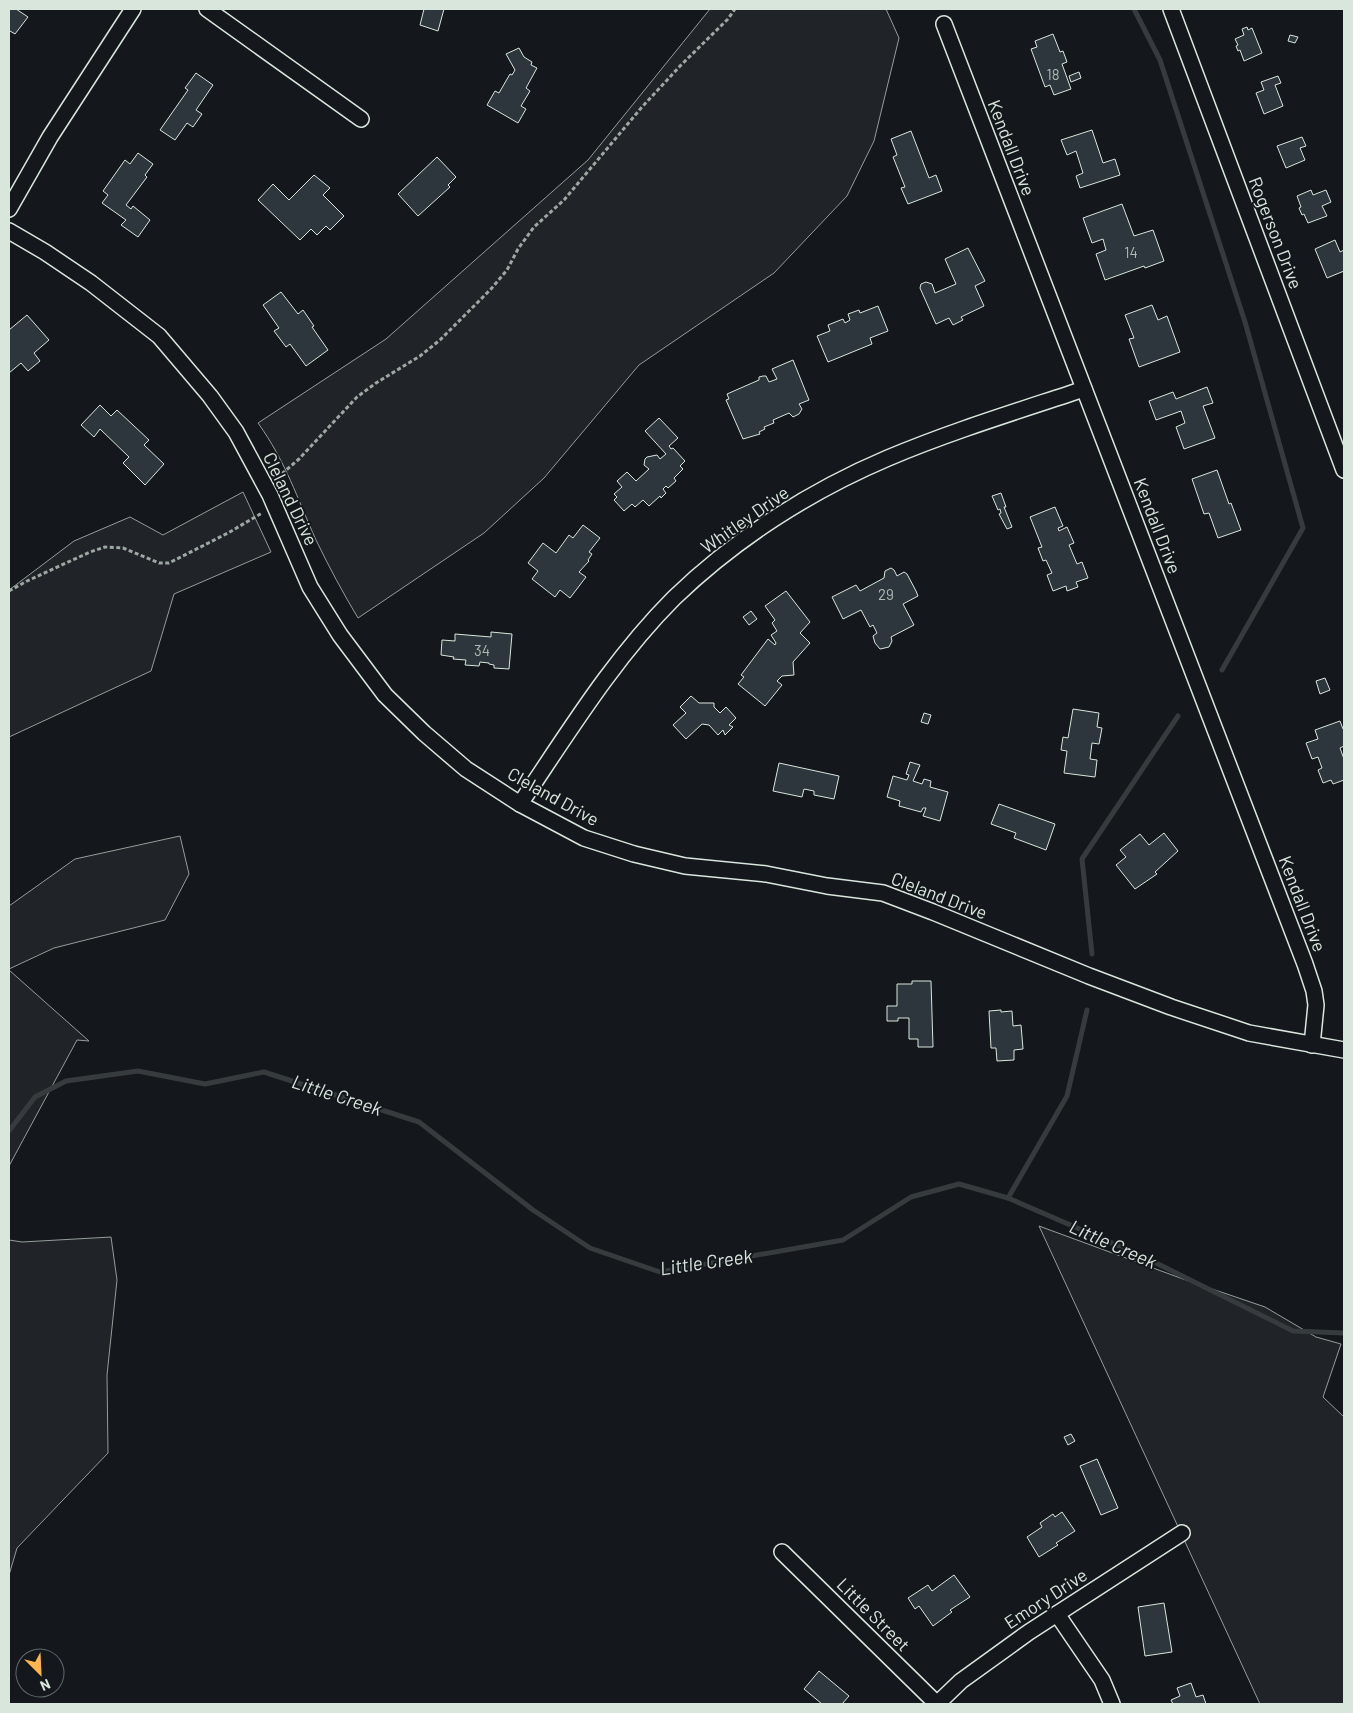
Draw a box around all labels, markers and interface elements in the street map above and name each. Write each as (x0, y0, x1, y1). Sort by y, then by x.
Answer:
house number: 18 (1046, 65, 1060, 83)
street label: Kendall Drive (984, 97, 1040, 199)
street label: Rogerson Drive (1244, 173, 1307, 292)
house number: 14 (1124, 243, 1138, 261)
street label: Cleland Drive (259, 448, 323, 549)
street label: Kendall Drive (1130, 475, 1186, 577)
street label: Whitley Drive (696, 481, 793, 557)
house number: 29 (878, 585, 894, 603)
house number: 34 (474, 641, 490, 659)
street label: Cleland Drive (504, 762, 603, 830)
street label: Kendall Drive (1275, 853, 1331, 955)
street label: Cleland Drive (888, 867, 990, 923)
water label: Little Creek (289, 1069, 386, 1120)
water label: Little Creek (1066, 1214, 1161, 1273)
water label: Little Creek (658, 1244, 754, 1279)
street label: Emory Drive (1000, 1563, 1091, 1633)
street label: Little Street (833, 1573, 915, 1655)
north arrow (15, 1648, 65, 1698)
text: N (38, 1676, 53, 1695)

